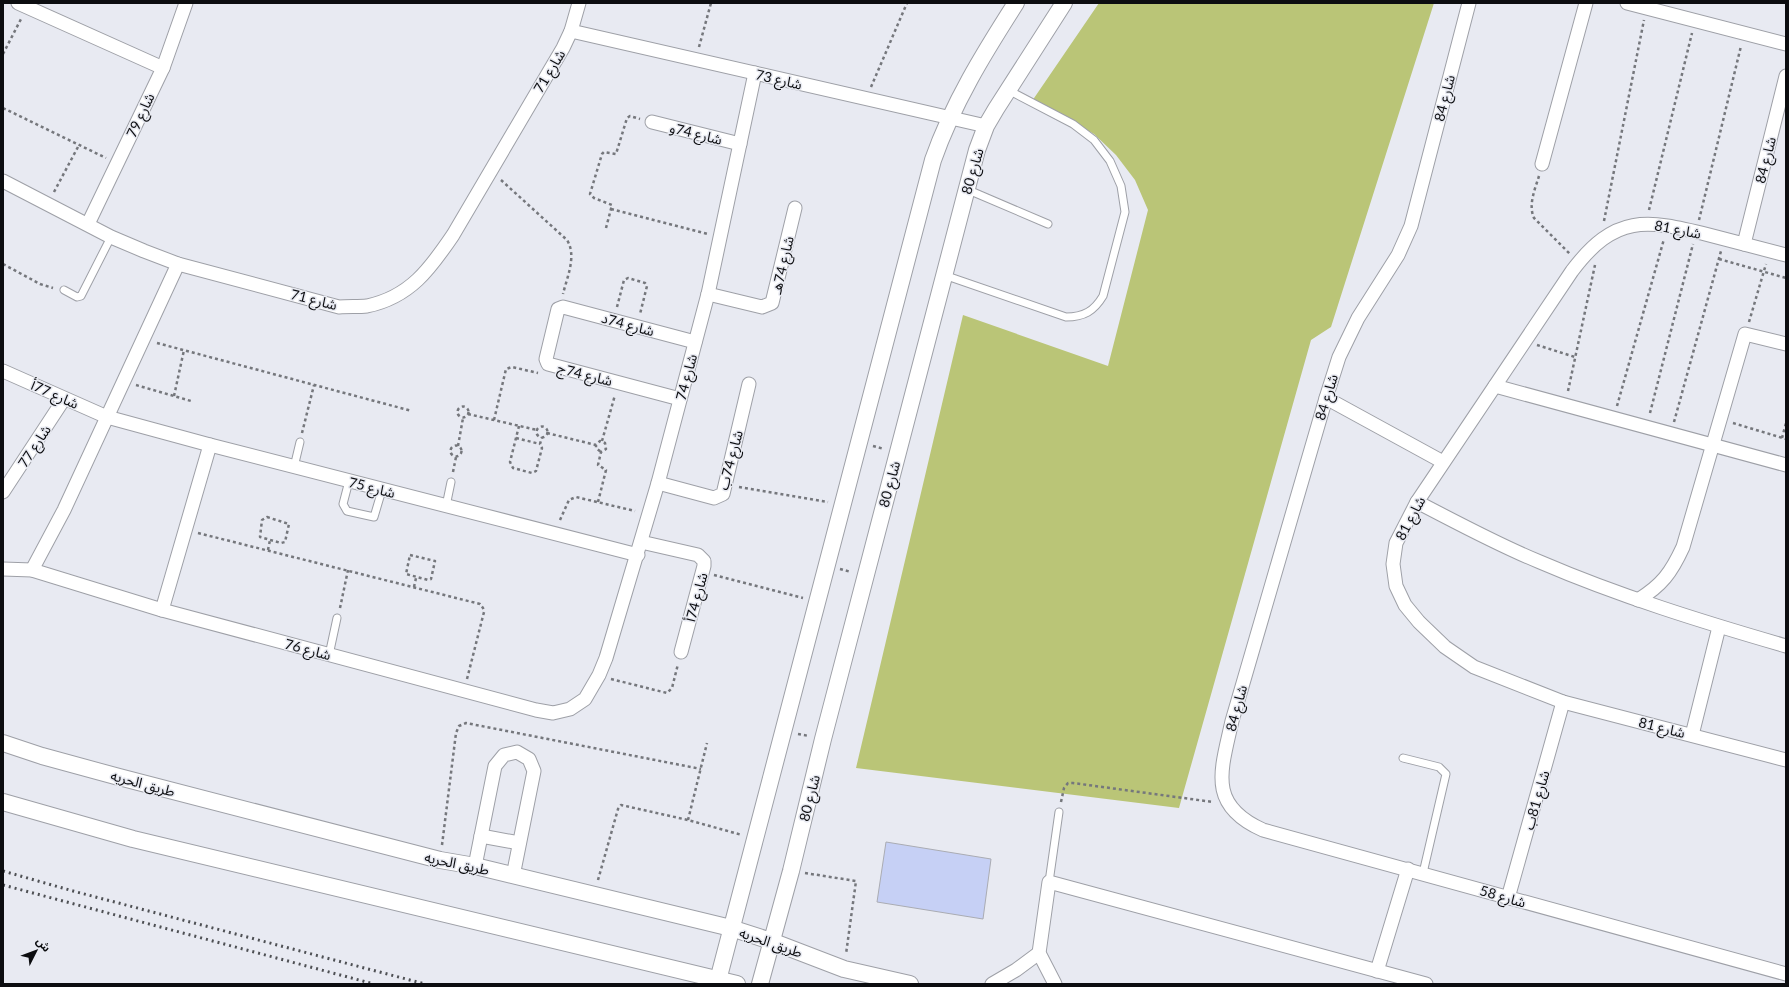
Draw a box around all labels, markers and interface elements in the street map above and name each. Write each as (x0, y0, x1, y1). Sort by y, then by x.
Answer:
street label: شارع 71 (530, 46, 571, 97)
street label: شارع 73 (753, 65, 804, 96)
street label: شارع 84 (1430, 73, 1461, 124)
street label: شارع 79 (122, 90, 160, 141)
street label: شارع 74و (667, 118, 724, 151)
street label: شارع 84 (1751, 135, 1782, 186)
street label: شارع 80 (957, 146, 990, 197)
street label: شارع 81 (1653, 216, 1703, 245)
street label: شارع 74هـ (767, 234, 800, 296)
street label: شارع 71 (288, 285, 339, 316)
street label: شارع 74د (599, 309, 656, 342)
street label: شارع 74 (672, 352, 703, 403)
street label: شارع 74ج (555, 359, 614, 392)
street label: شارع 84 (1311, 372, 1344, 423)
street label: شارع 77أ (27, 376, 82, 415)
street label: شارع 77 (14, 422, 56, 472)
street label: شارع 74ب (714, 428, 749, 492)
street label: شارع 80 (875, 459, 906, 510)
street label: شارع 75 (346, 473, 397, 504)
street label: شارع 81 (1391, 493, 1431, 544)
street label: شارع 74أ (681, 570, 714, 625)
street label: شارع 76 (282, 635, 333, 666)
street label: شارع 84 (1222, 683, 1253, 734)
street label: شارع 81 (1636, 713, 1687, 744)
street label: طريق الحريه (109, 766, 177, 802)
street label: شارع 81ب (1519, 768, 1555, 833)
street label: شارع 80 (795, 773, 826, 824)
street label: طريق الحريه (423, 848, 491, 880)
street label: شارع 58 (1477, 881, 1528, 914)
street label: طريق الحريه (737, 923, 805, 963)
north arrow (16, 931, 56, 971)
text: ش (33, 934, 54, 955)

